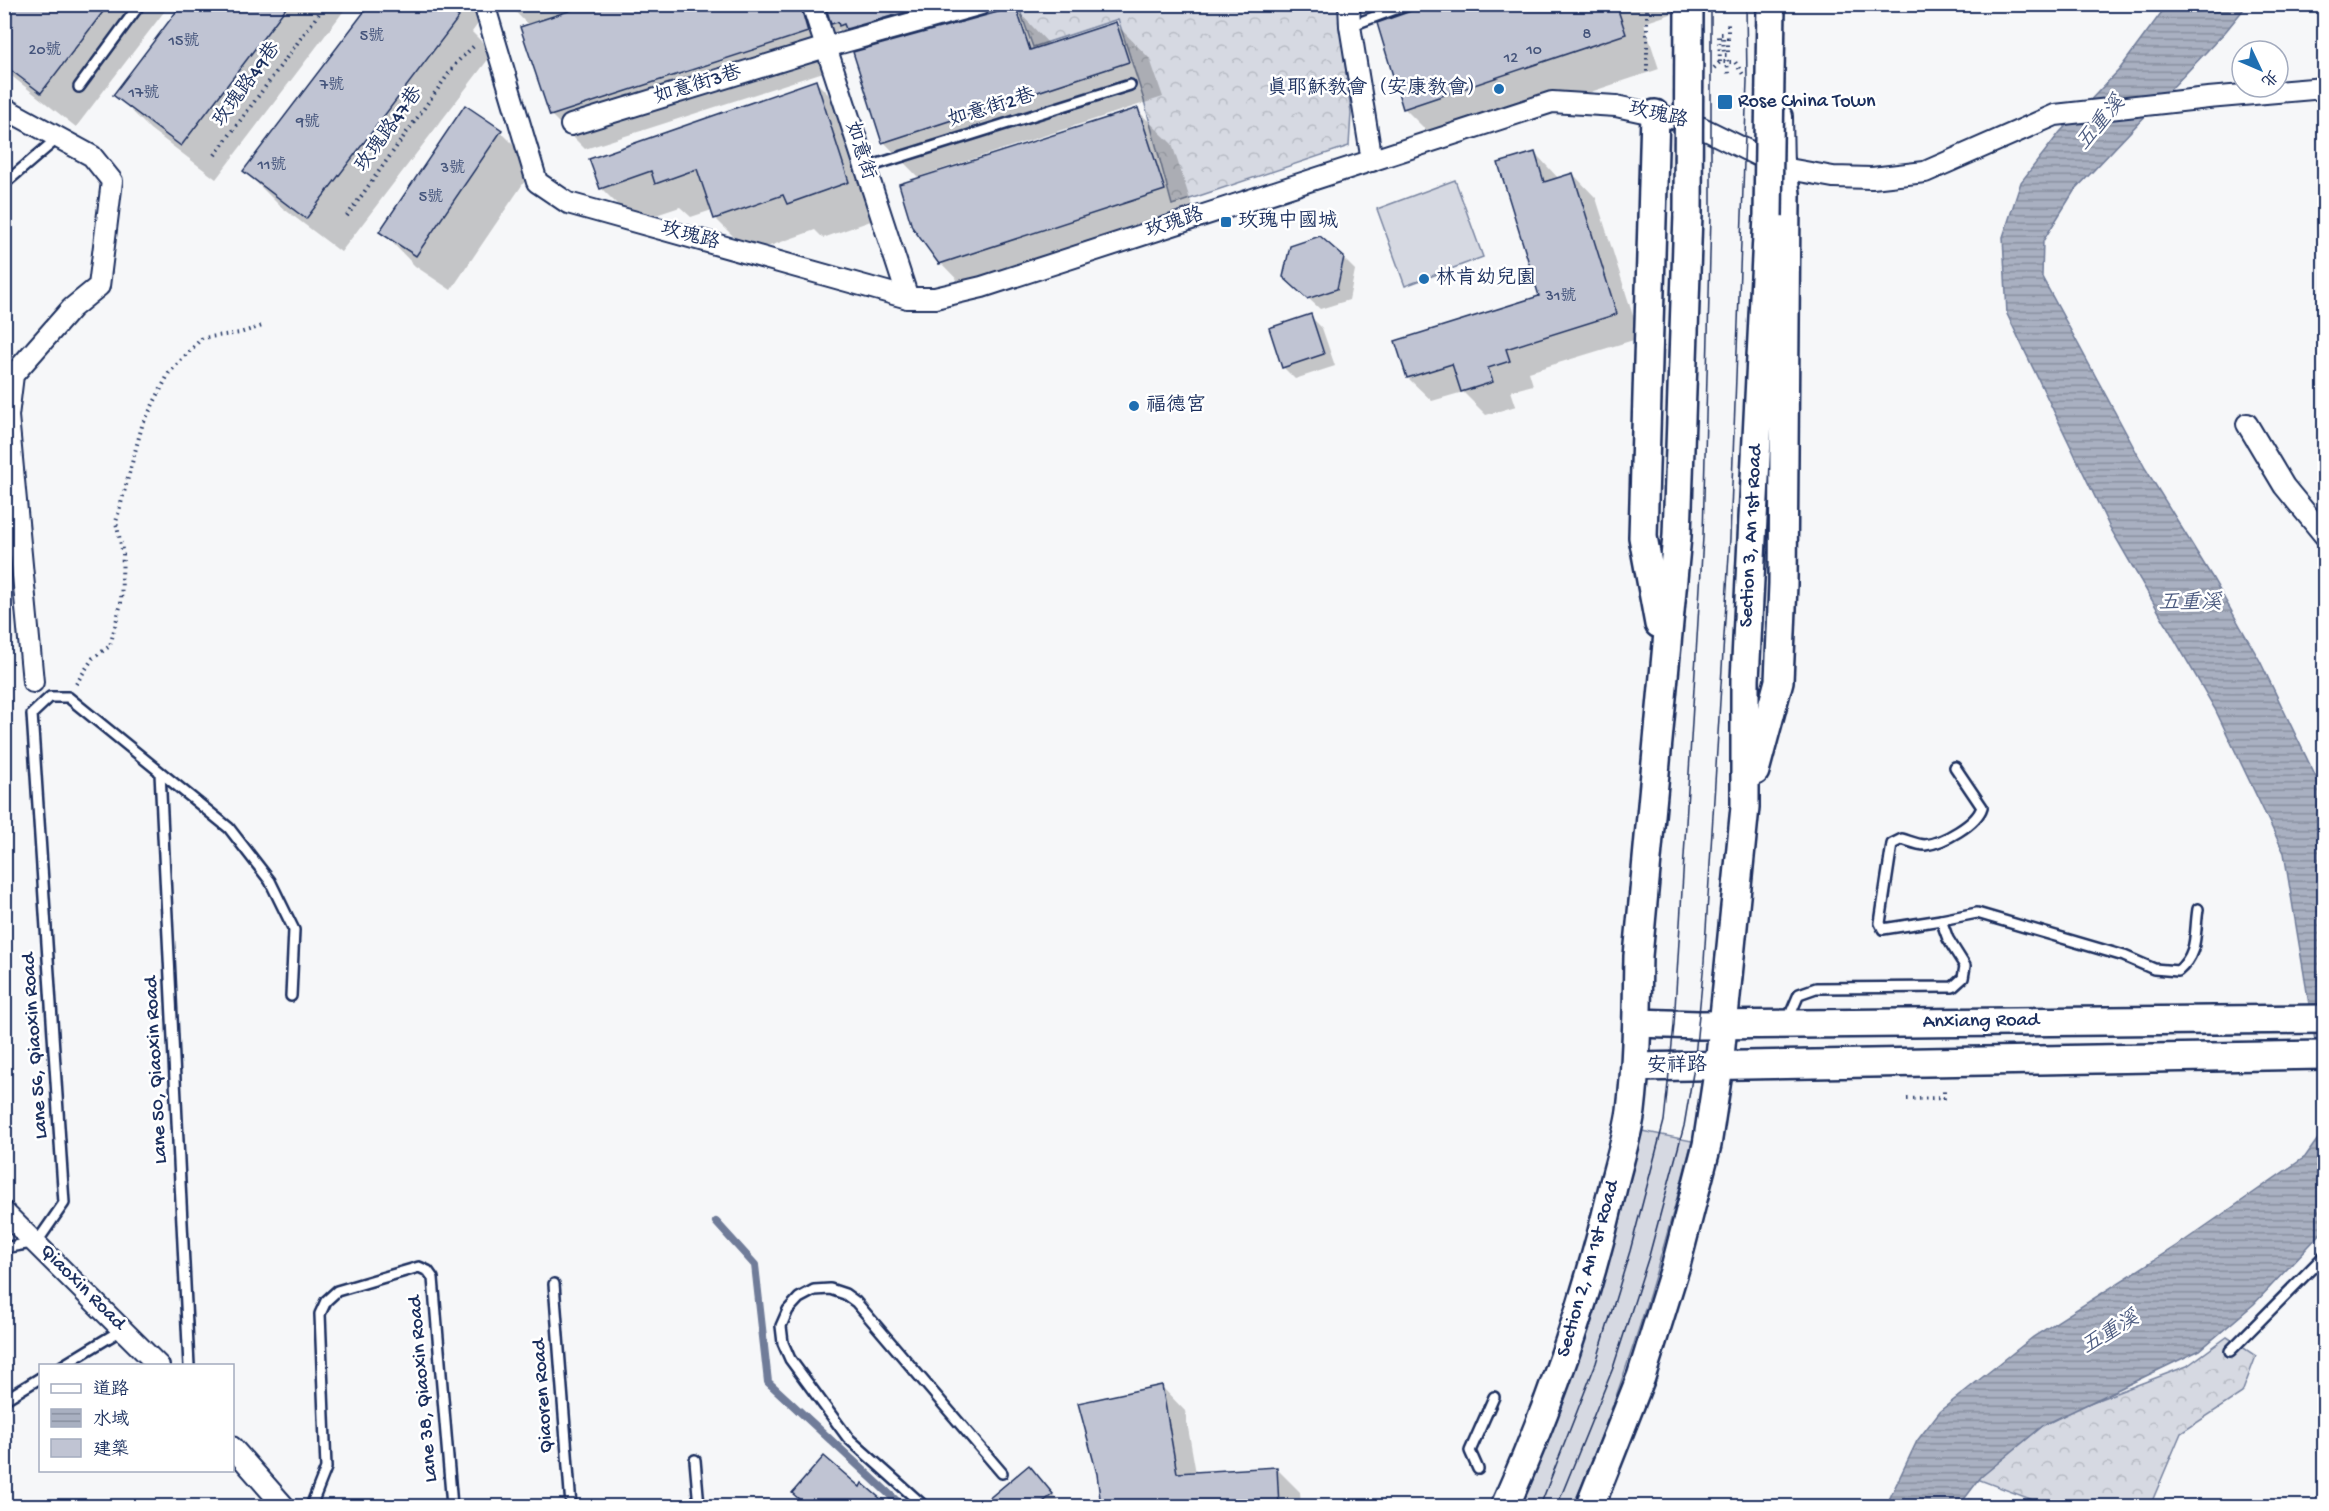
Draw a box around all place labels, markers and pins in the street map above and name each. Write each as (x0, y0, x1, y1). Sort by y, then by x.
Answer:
place label: 真耶穌教會（安康教會） (1267, 76, 1487, 101)
marker: 真耶穌教會（安康教會） (1492, 82, 1506, 96)
place label: Rose China Town (1738, 91, 1876, 114)
marker: Rose China Town (1716, 93, 1734, 111)
place label: 玫瑰中國城 (1238, 209, 1338, 234)
marker: 玫瑰中國城 (1219, 215, 1233, 229)
place label: 林肯幼兒園 (1436, 266, 1536, 291)
marker: 林肯幼兒園 (1417, 272, 1431, 286)
place label: 福德宮 (1146, 393, 1206, 418)
marker: 福德宮 (1127, 399, 1141, 413)

